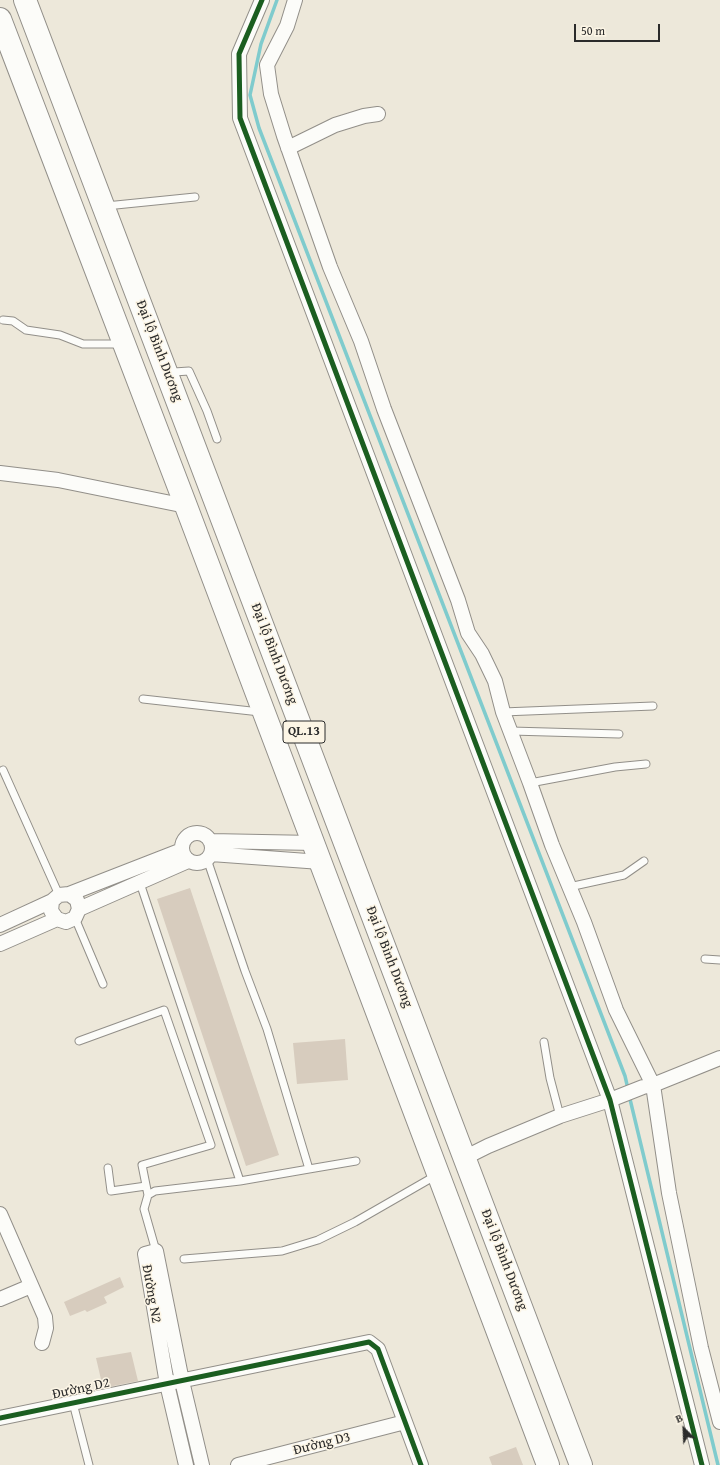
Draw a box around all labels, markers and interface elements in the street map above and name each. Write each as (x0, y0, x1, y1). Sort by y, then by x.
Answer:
scale bar (576, 16, 662, 42)
text: 50 m (581, 22, 605, 39)
street label: Đại lộ Bình Dương (132, 298, 186, 404)
street label: Đại lộ Bình Dương (247, 601, 301, 707)
road number: QL.13 (283, 721, 325, 743)
street label: Đại lộ Bình Dương (362, 904, 416, 1010)
street label: Đại lộ Bình Dương (477, 1207, 531, 1313)
street label: Đường N2 (138, 1264, 164, 1324)
street label: Đường D2 (51, 1375, 111, 1403)
north arrow (664, 1409, 704, 1449)
text: B (673, 1409, 685, 1427)
street label: Đường D3 (292, 1429, 352, 1459)

